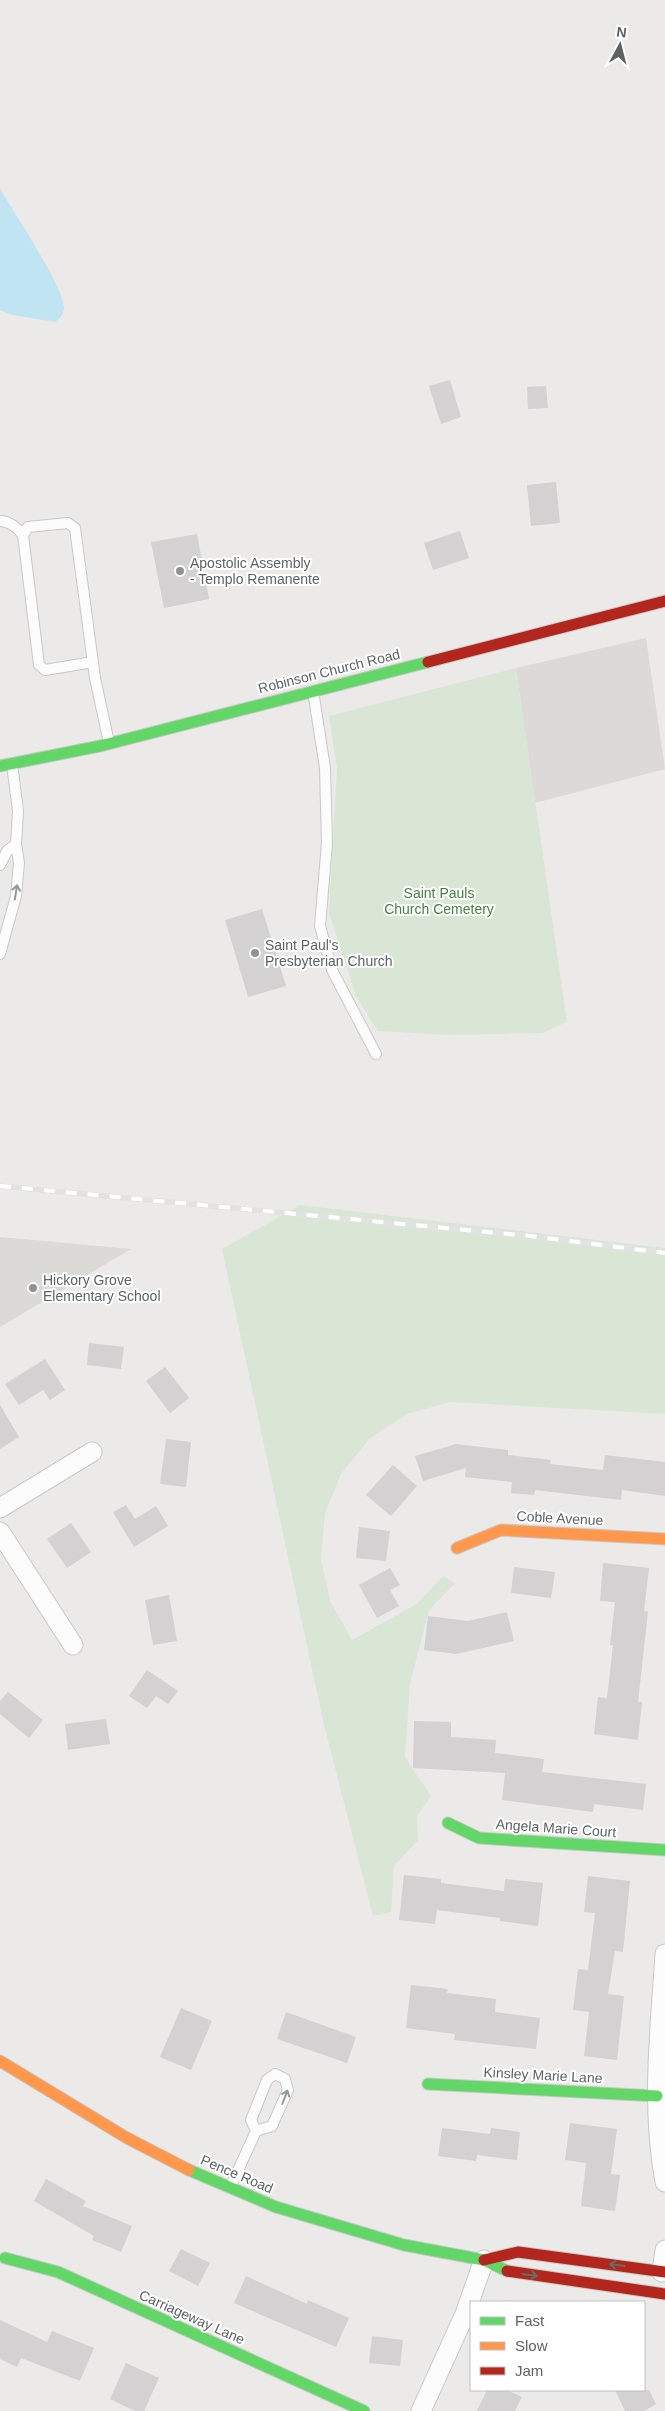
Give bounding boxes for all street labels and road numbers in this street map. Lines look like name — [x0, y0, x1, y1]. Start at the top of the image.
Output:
street label: Robinson Church Road — [256, 646, 402, 696]
street label: Coble Avenue — [516, 1508, 604, 1528]
street label: Angela Marie Court — [495, 1816, 617, 1840]
street label: Kinsley Marie Lane — [483, 2064, 603, 2086]
street label: Pence Road — [198, 2152, 276, 2196]
street label: Carriageway Lane — [137, 2287, 247, 2348]

